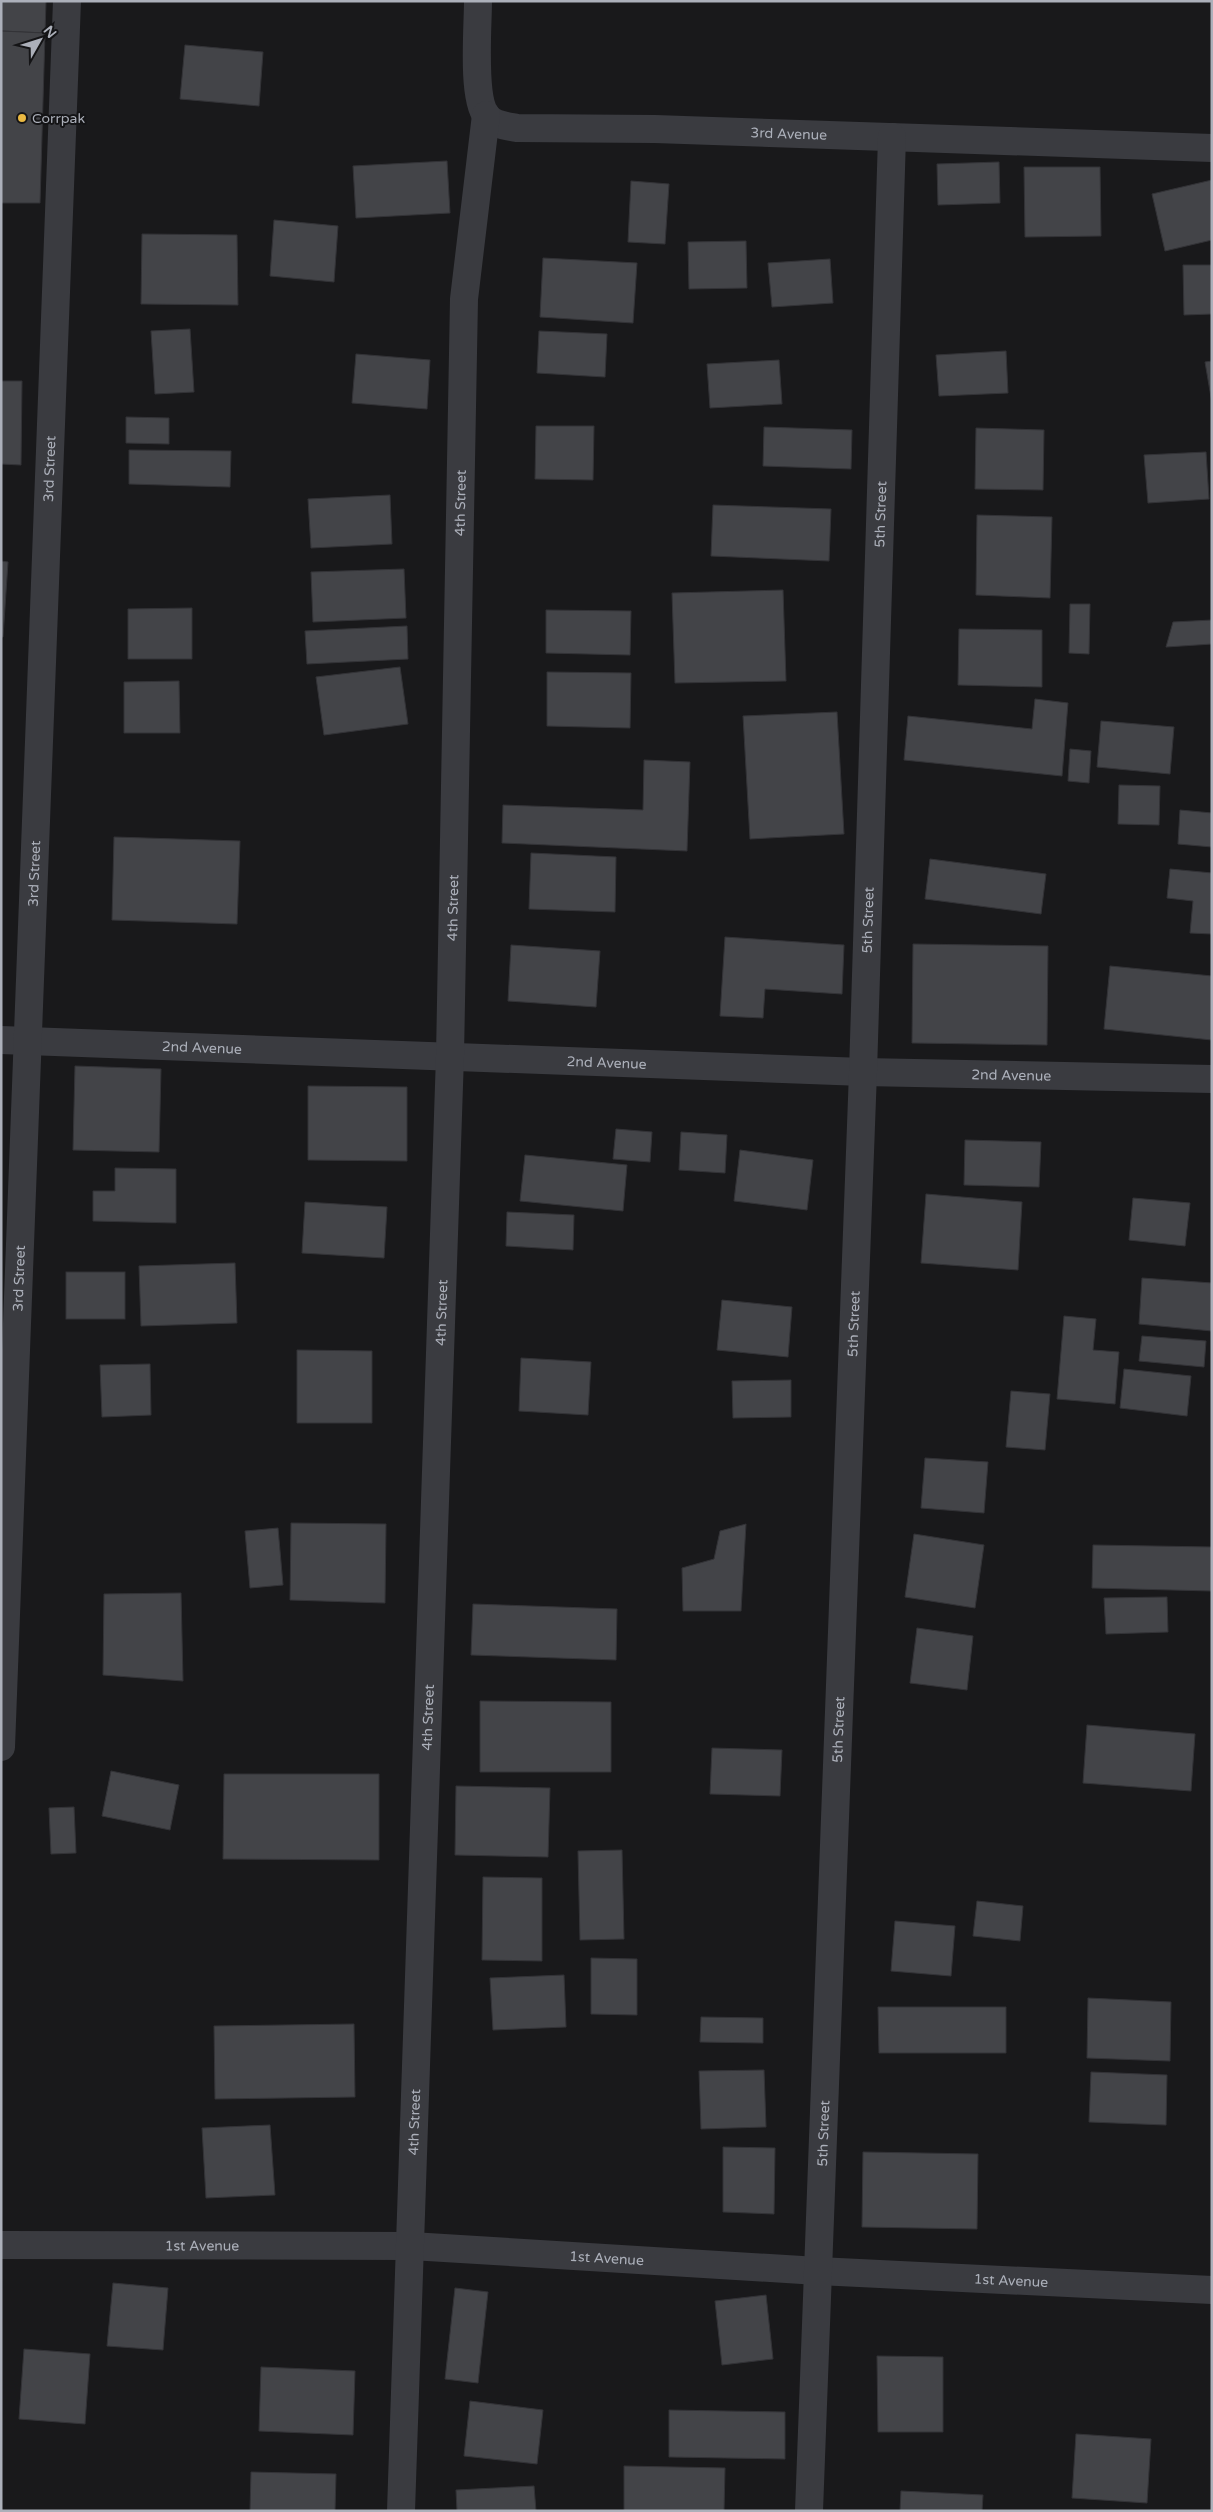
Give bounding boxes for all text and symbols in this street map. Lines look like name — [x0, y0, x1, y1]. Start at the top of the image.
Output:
north arrow — [15, 15, 65, 65]
text: N — [40, 22, 60, 42]
place label: Corrpak — [32, 110, 85, 127]
marker: Corrpak — [16, 112, 28, 124]
street label: 3rd Avenue — [750, 124, 827, 143]
street label: 3rd Street — [40, 435, 59, 502]
street label: 4th Street — [451, 469, 469, 536]
street label: 5th Street — [871, 480, 890, 548]
street label: 3rd Street — [24, 839, 44, 907]
street label: 4th Street — [444, 874, 462, 941]
street label: 5th Street — [858, 886, 877, 954]
street label: 2nd Avenue — [162, 1037, 242, 1057]
street label: 2nd Avenue — [566, 1053, 647, 1072]
street label: 2nd Avenue — [971, 1066, 1052, 1084]
street label: 3rd Street — [9, 1244, 28, 1312]
street label: 4th Street — [432, 1279, 451, 1346]
street label: 5th Street — [844, 1290, 863, 1357]
street label: 4th Street — [418, 1683, 437, 1751]
street label: 5th Street — [829, 1695, 848, 1763]
street label: 4th Street — [404, 2088, 424, 2156]
street label: 5th Street — [813, 2099, 833, 2167]
street label: 1st Avenue — [165, 2237, 239, 2254]
street label: 1st Avenue — [569, 2247, 644, 2269]
street label: 1st Avenue — [973, 2270, 1049, 2291]

